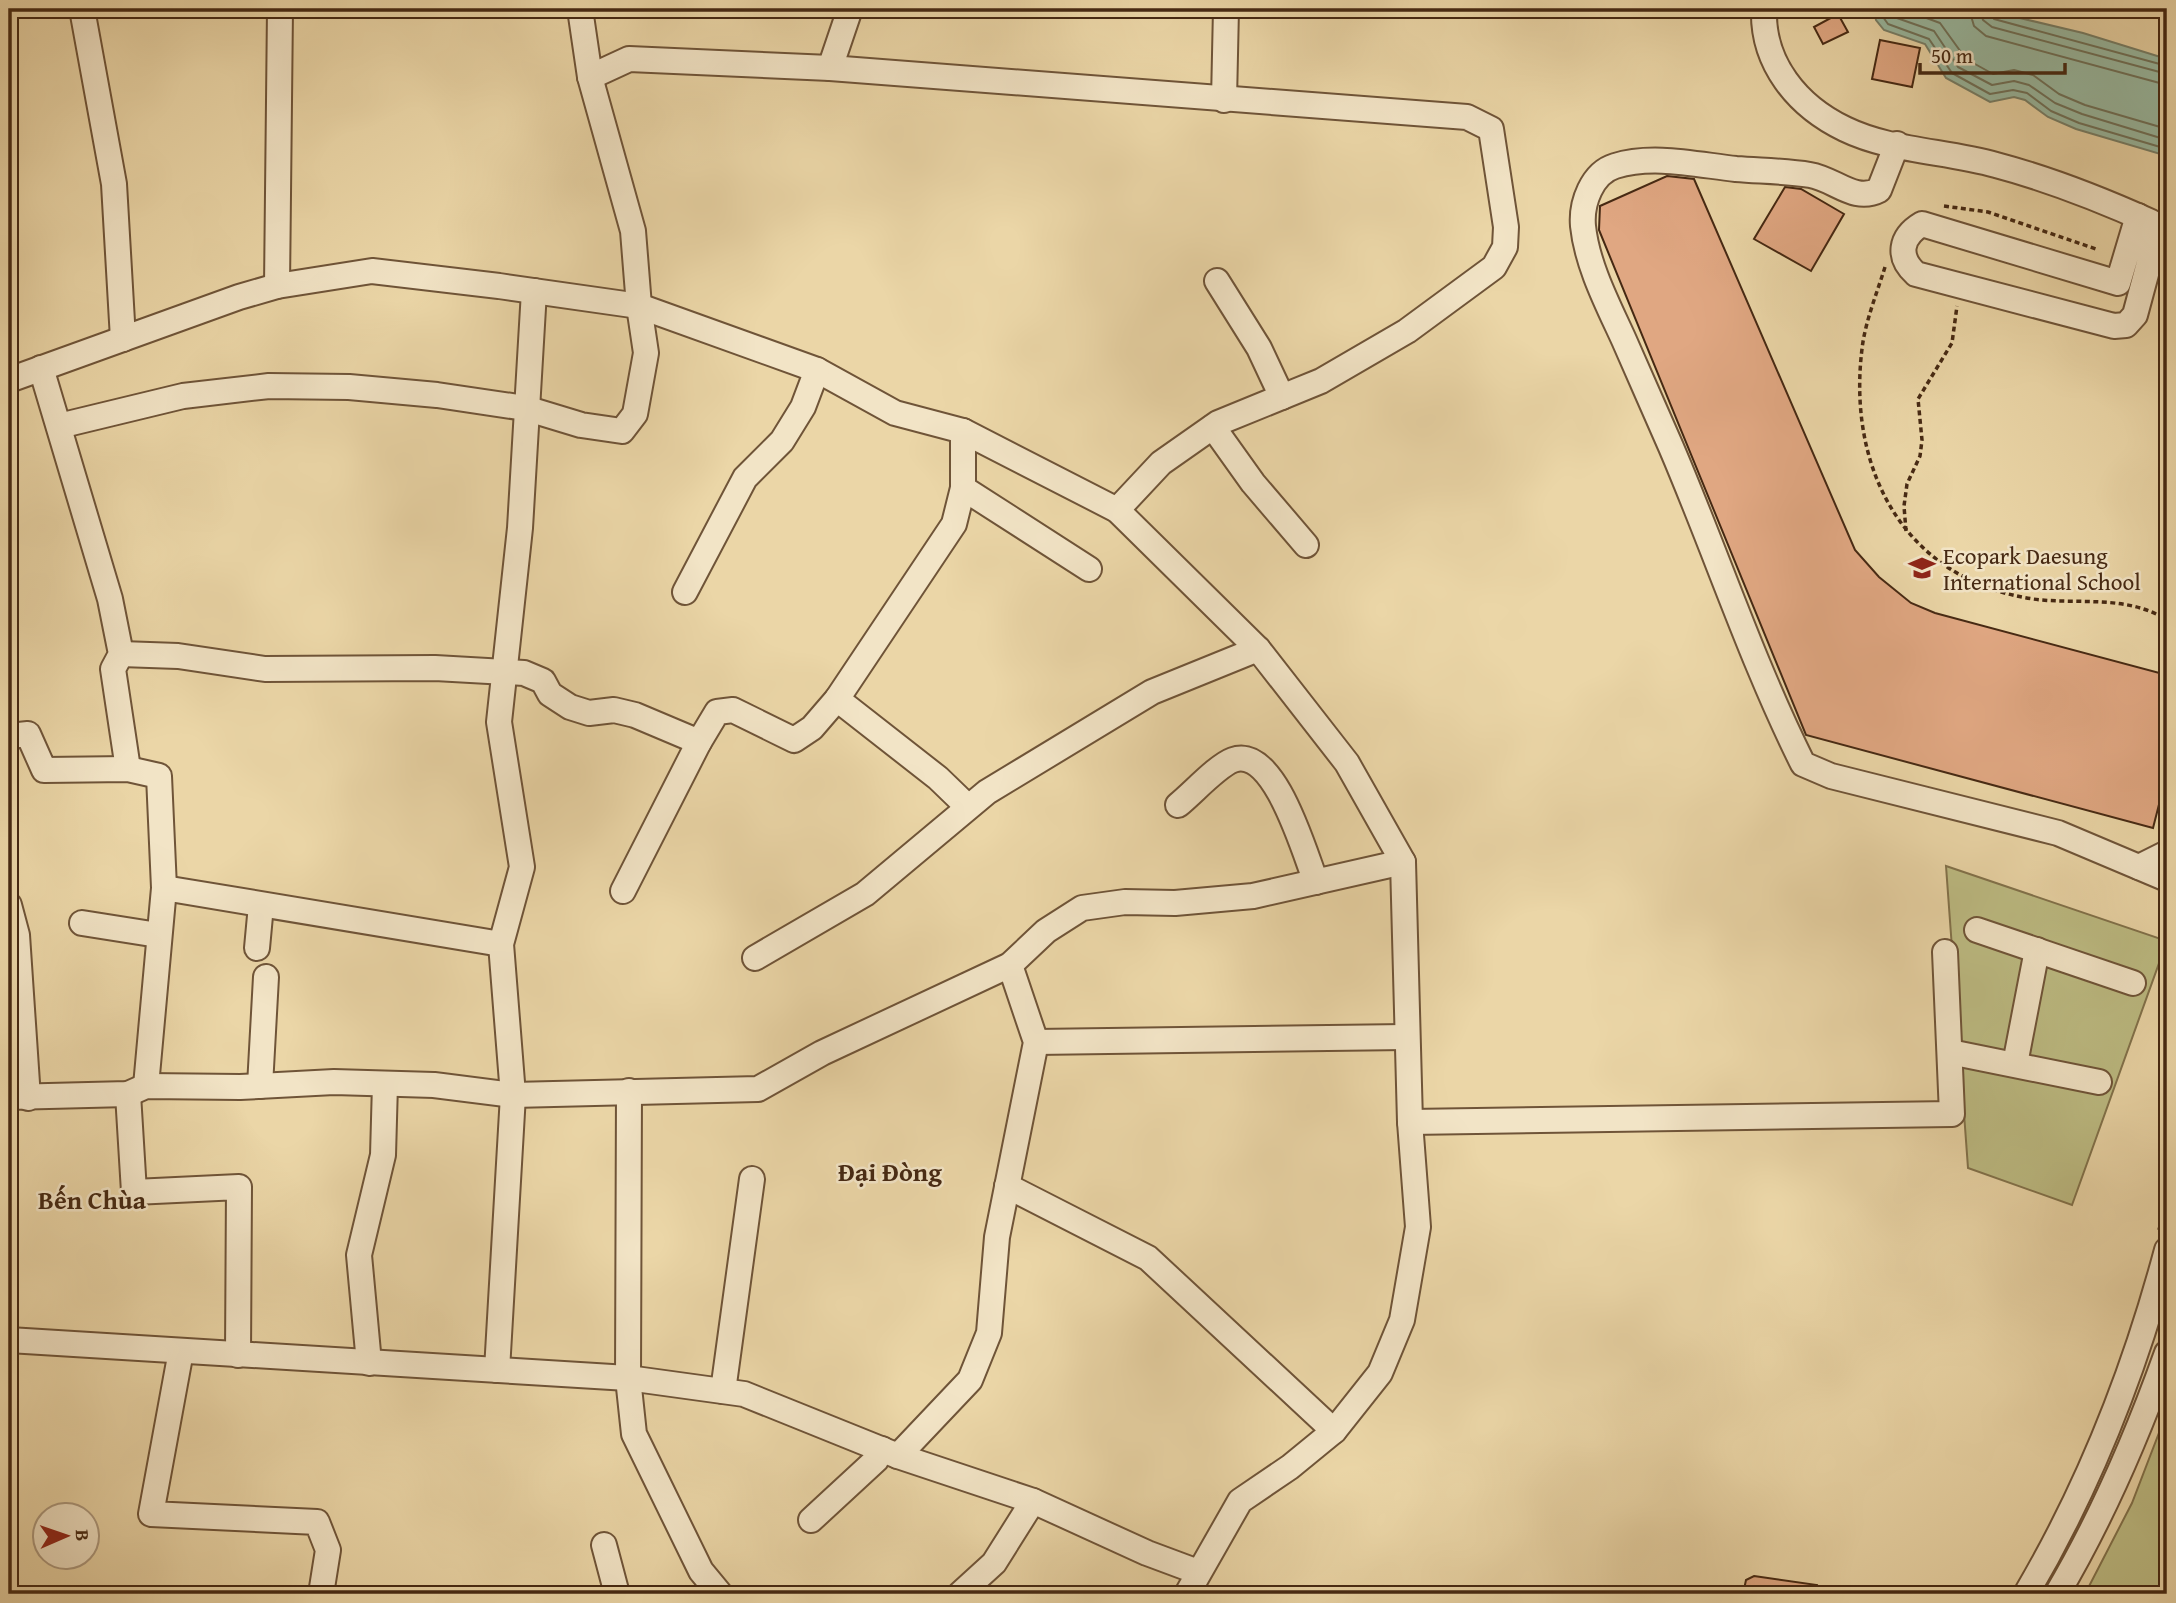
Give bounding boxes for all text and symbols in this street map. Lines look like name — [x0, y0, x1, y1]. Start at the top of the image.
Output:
scale bar — [1920, 32, 2066, 76]
text: 50 m — [1931, 40, 1973, 71]
place label: Ecopark Daesung International School — [1943, 539, 2141, 598]
school or university icon: Ecopark Daesung International School — [1907, 553, 1937, 583]
district label: Đại Đòng — [838, 1152, 942, 1191]
district label: Bến Chùa — [38, 1180, 147, 1219]
north arrow — [32, 1502, 102, 1572]
text: B — [69, 1529, 97, 1542]

